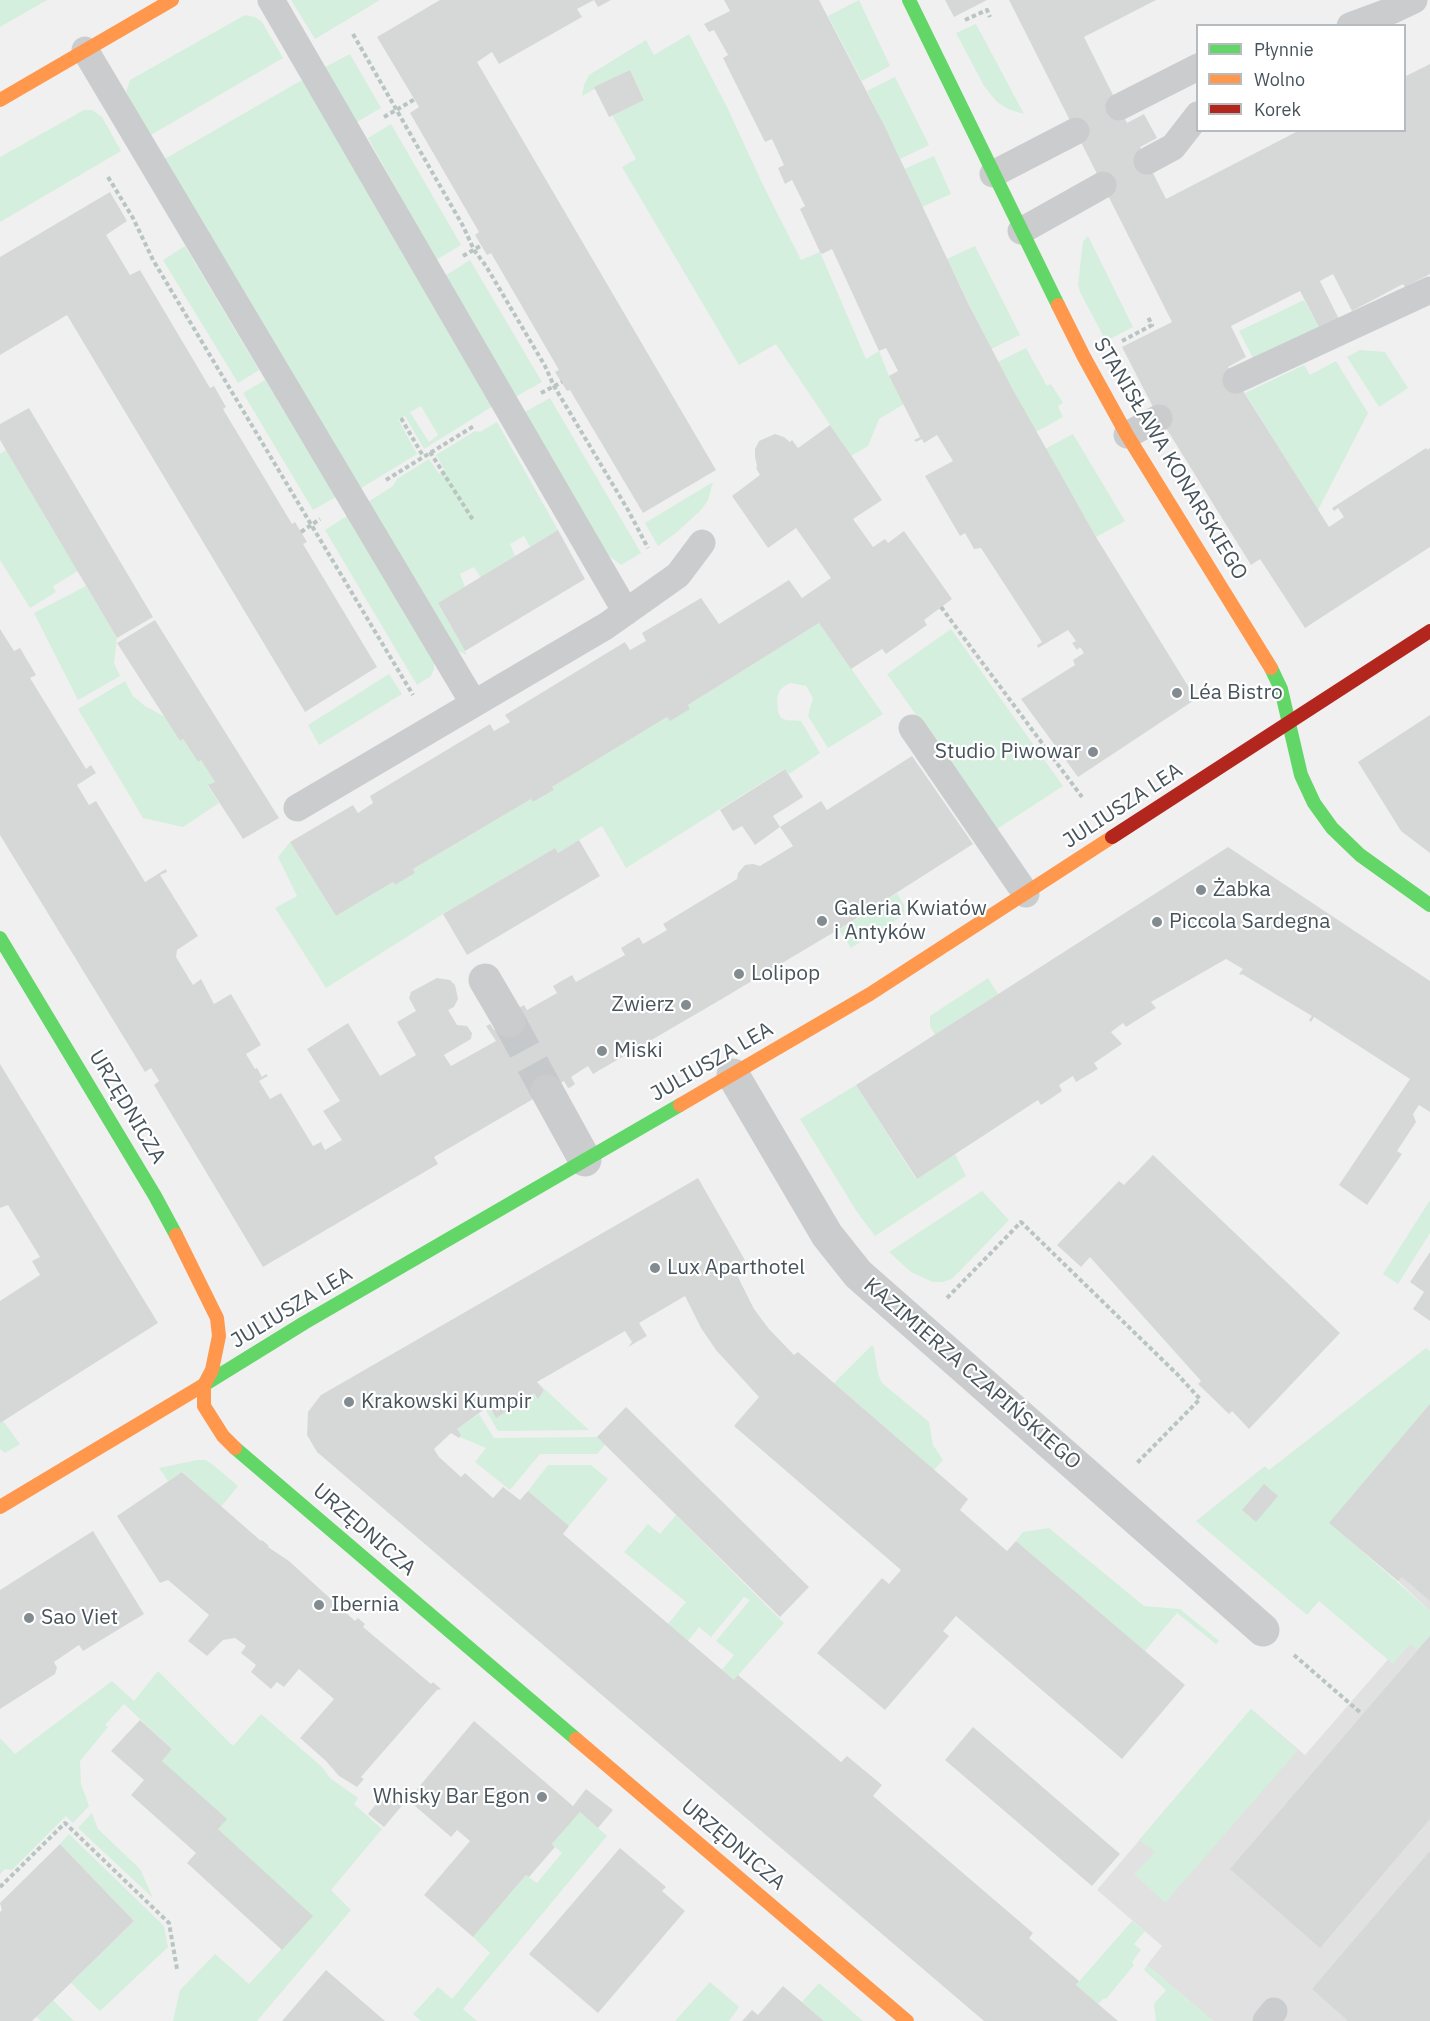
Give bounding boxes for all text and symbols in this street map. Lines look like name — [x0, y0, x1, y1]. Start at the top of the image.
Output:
legend — [1196, 24, 1406, 132]
text: Płynnie — [1254, 38, 1314, 61]
text: Wolno — [1254, 68, 1305, 91]
text: Korek — [1254, 98, 1301, 121]
street label: STANISŁAWA KONARSKIEGO — [1088, 333, 1252, 585]
place label: Léa Bistro — [1189, 680, 1283, 706]
marker: Léa Bistro — [1170, 686, 1184, 700]
place label: Studio Piwowar — [935, 739, 1081, 765]
marker: Studio Piwowar — [1086, 745, 1100, 759]
street label: JULIUSZA LEA — [1059, 758, 1187, 854]
place label: Żabka — [1213, 877, 1271, 903]
marker: Żabka — [1194, 883, 1208, 897]
place label: Galeria Kwiatów i Antyków — [834, 896, 987, 946]
place label: Piccola Sardegna — [1169, 909, 1330, 935]
marker: Galeria Kwiatów i Antyków — [815, 914, 829, 928]
marker: Piccola Sardegna — [1150, 915, 1164, 929]
place label: Lolipop — [751, 961, 820, 987]
marker: Lolipop — [732, 967, 746, 981]
place label: Zwierz — [611, 992, 674, 1018]
marker: Zwierz — [679, 998, 693, 1012]
street label: JULIUSZA LEA — [646, 1017, 778, 1107]
place label: Miski — [614, 1038, 663, 1064]
marker: Miski — [595, 1044, 609, 1058]
street label: URZĘDNICZA — [83, 1046, 171, 1168]
place label: Lux Aparthotel — [667, 1255, 805, 1281]
marker: Lux Aparthotel — [648, 1261, 662, 1275]
street label: JULIUSZA LEA — [227, 1262, 357, 1354]
street label: KAZIMIERZA CZAPIŃSKIEGO — [858, 1273, 1086, 1475]
place label: Krakowski Kumpir — [361, 1389, 531, 1415]
marker: Krakowski Kumpir — [342, 1395, 356, 1409]
street label: URZĘDNICZA — [307, 1478, 421, 1582]
place label: Ibernia — [331, 1592, 399, 1618]
marker: Ibernia — [312, 1598, 326, 1612]
place label: Sao Viet — [41, 1605, 118, 1631]
marker: Sao Viet — [22, 1611, 36, 1625]
place label: Whisky Bar Egon — [373, 1784, 530, 1810]
marker: Whisky Bar Egon — [535, 1790, 549, 1804]
street label: URZĘDNICZA — [676, 1794, 790, 1896]

